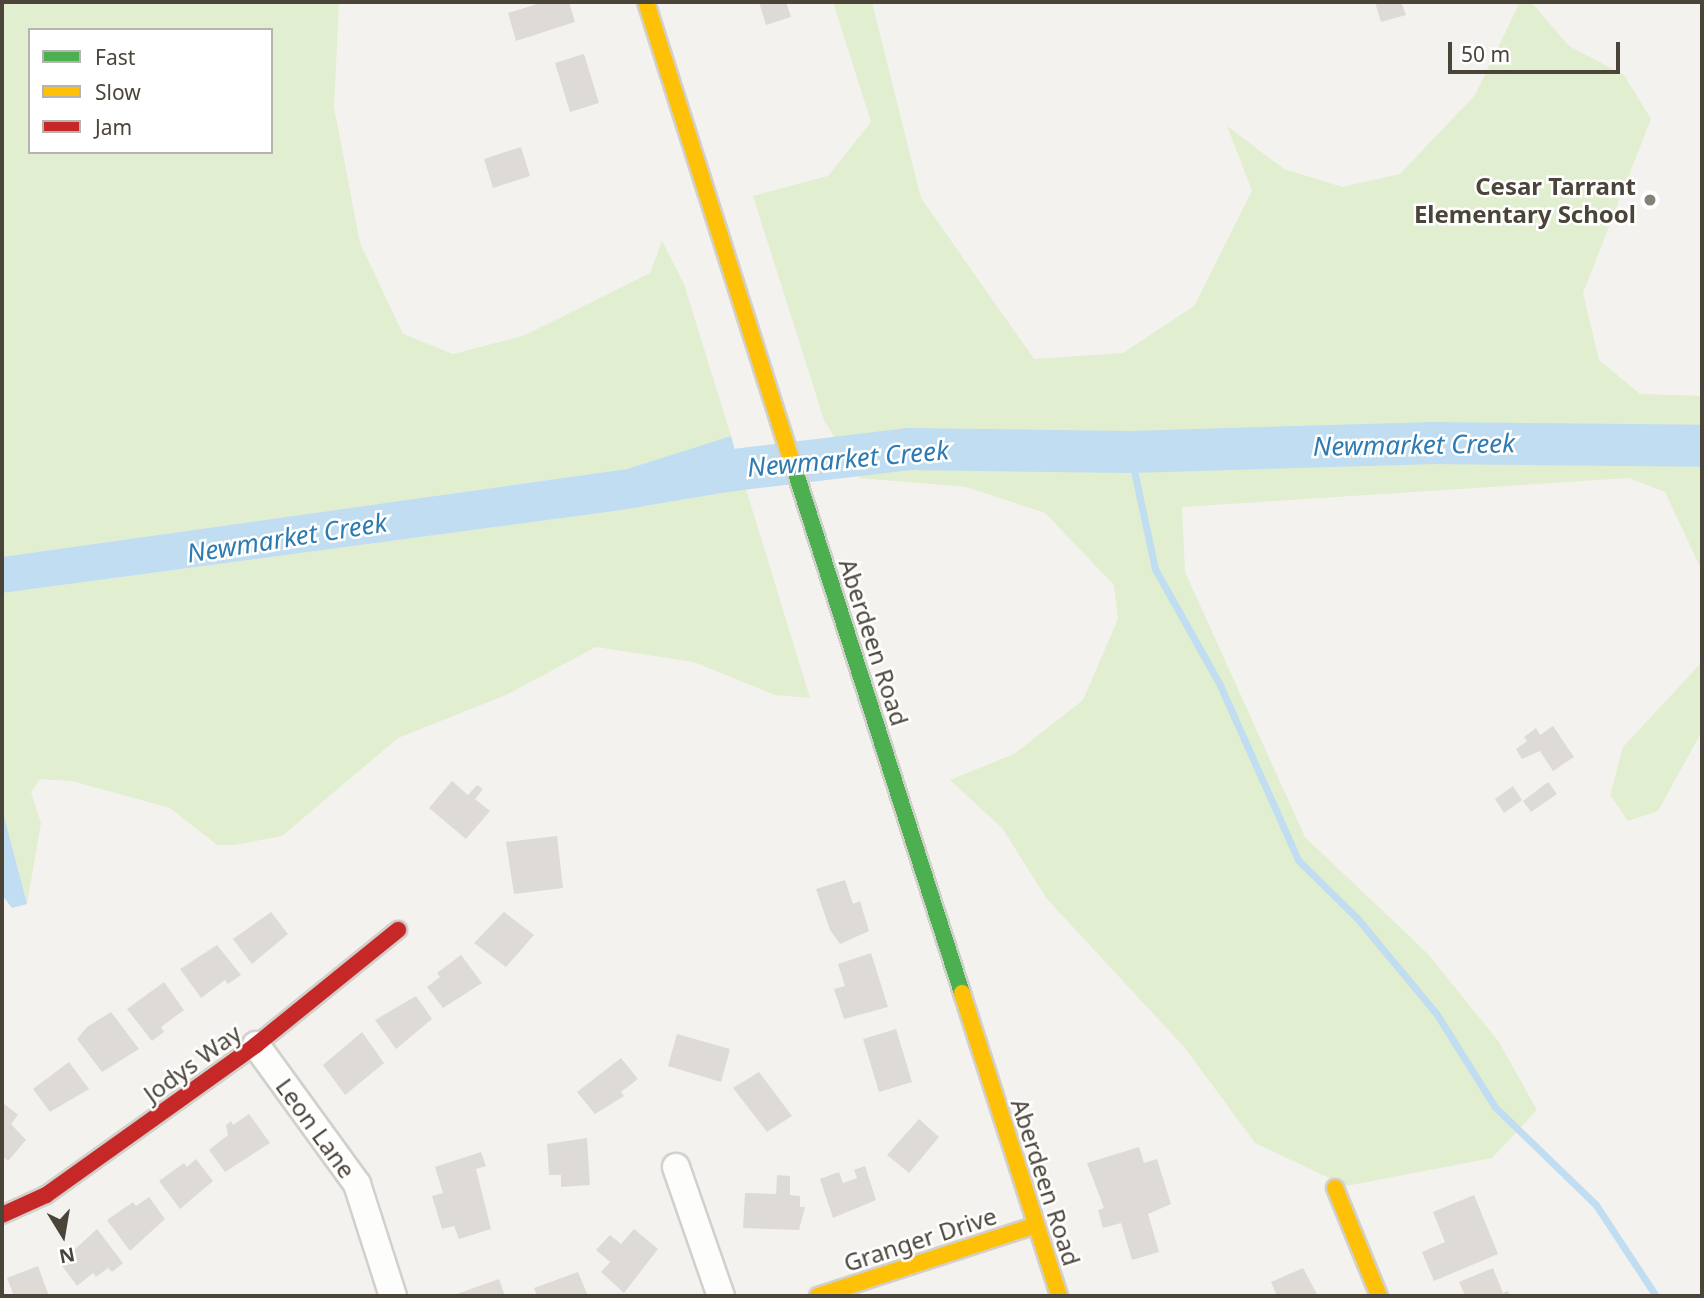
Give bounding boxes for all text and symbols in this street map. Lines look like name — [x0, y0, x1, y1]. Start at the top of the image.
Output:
legend — [28, 28, 273, 154]
scale bar — [1452, 28, 1624, 72]
text: 50 m — [1461, 40, 1510, 68]
text: Fast — [95, 43, 135, 71]
text: Slow — [95, 78, 141, 106]
text: Jam — [95, 113, 132, 141]
place label: Cesar Tarrant Elementary School — [1414, 172, 1636, 228]
marker: Cesar Tarrant Elementary School — [1642, 192, 1658, 208]
water label: Newmarket Creek — [1313, 428, 1515, 462]
water label: Newmarket Creek — [746, 435, 950, 483]
water label: Newmarket Creek — [185, 507, 389, 569]
street label: Aberdeen Road — [833, 555, 915, 729]
street label: Jodys Way — [138, 1018, 246, 1108]
street label: Leon Lane — [270, 1073, 362, 1183]
street label: Aberdeen Road — [1005, 1095, 1087, 1269]
north arrow — [28, 1200, 98, 1270]
street label: Granger Drive — [840, 1201, 1000, 1277]
text: N — [57, 1241, 77, 1270]

